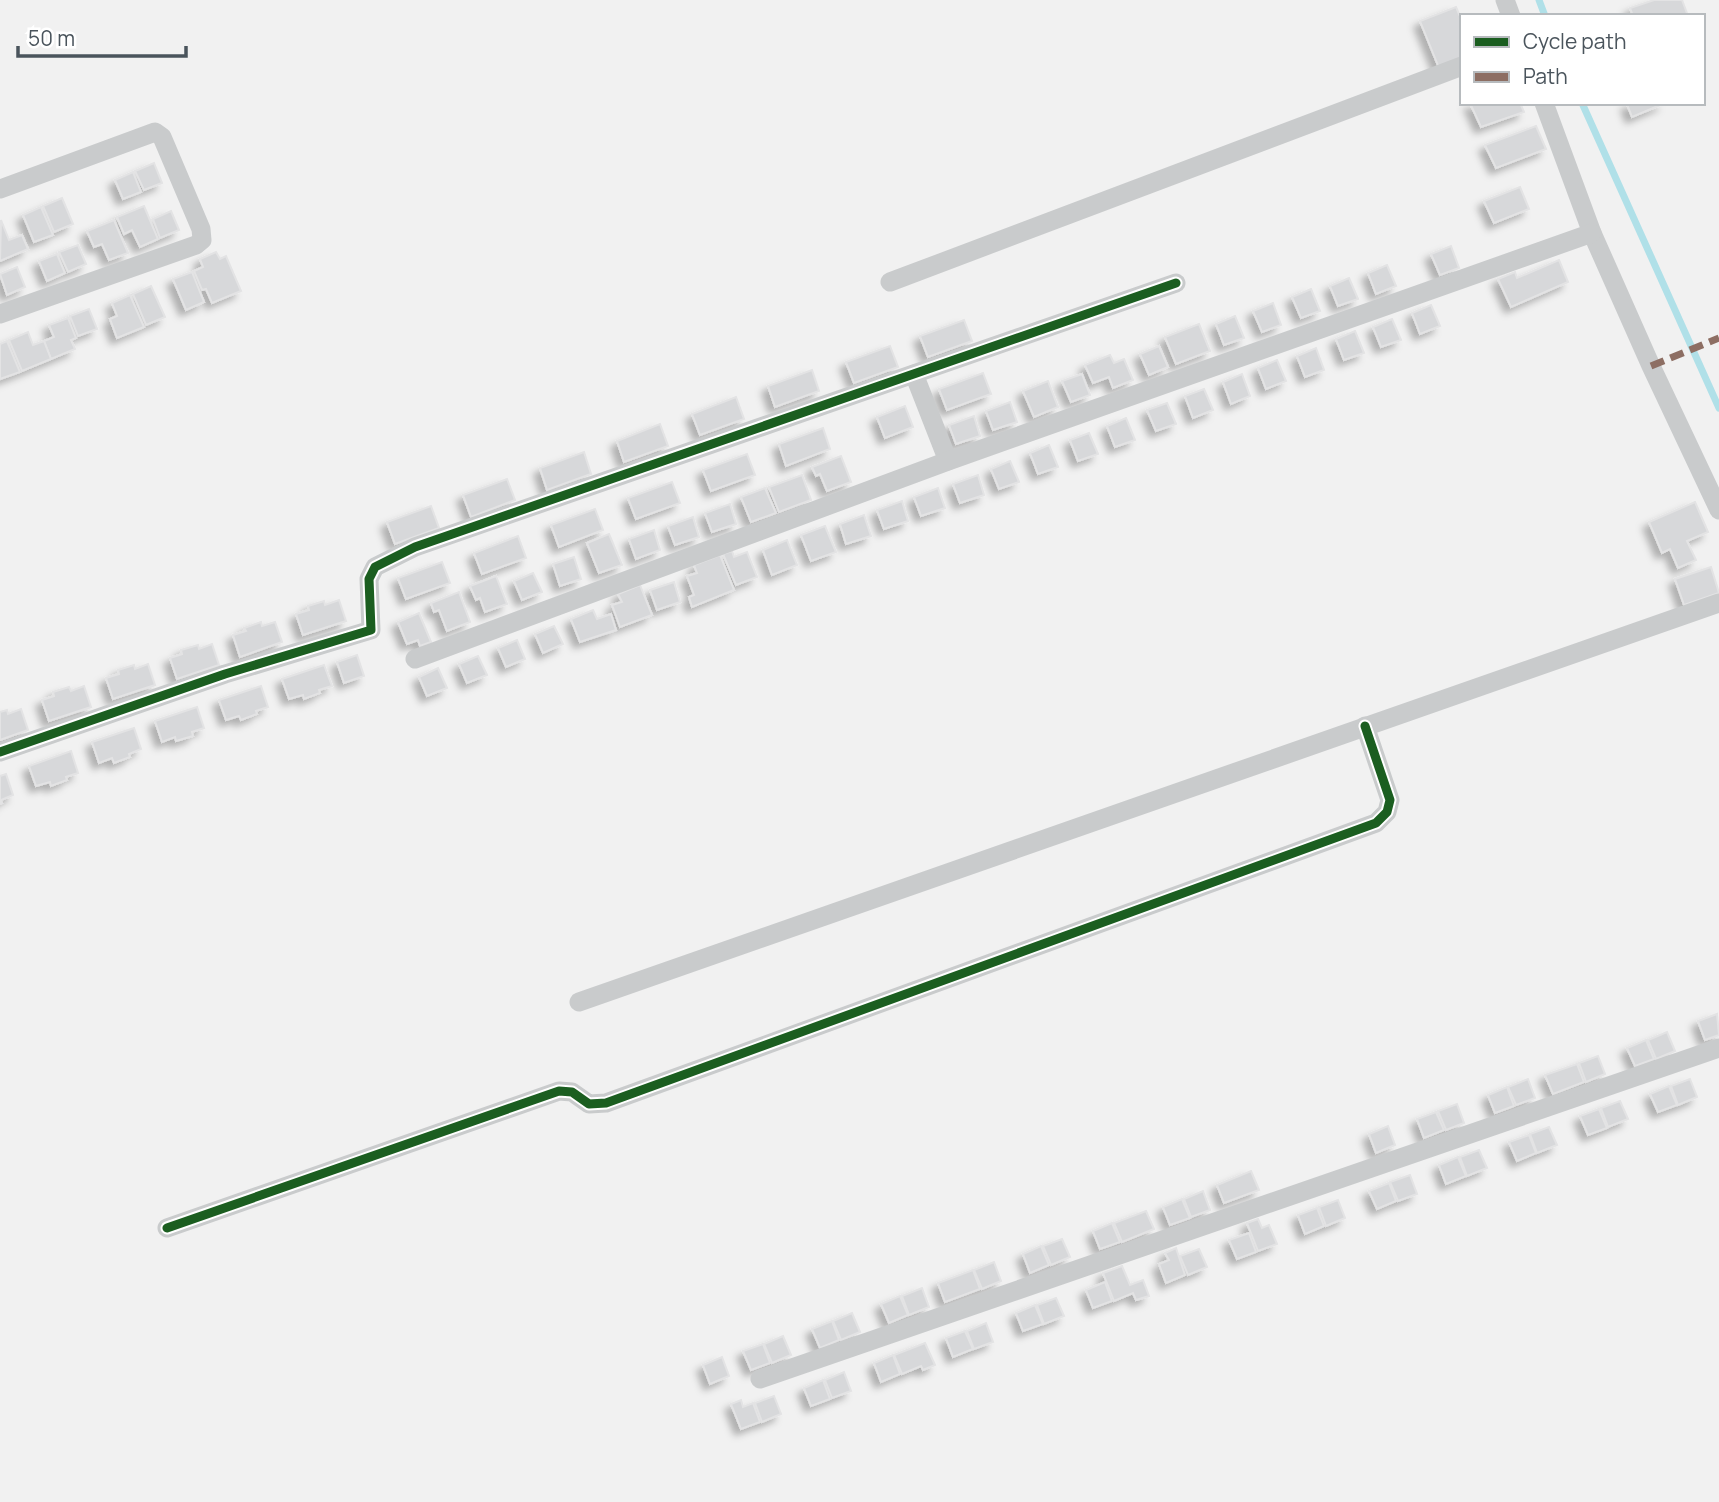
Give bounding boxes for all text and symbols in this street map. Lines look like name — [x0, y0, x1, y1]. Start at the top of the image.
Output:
scale bar — [18, 14, 186, 58]
legend — [1460, 14, 1705, 105]
text: 50 m — [28, 24, 75, 52]
text: Cycle path — [1523, 27, 1626, 55]
text: Path — [1523, 62, 1568, 90]

